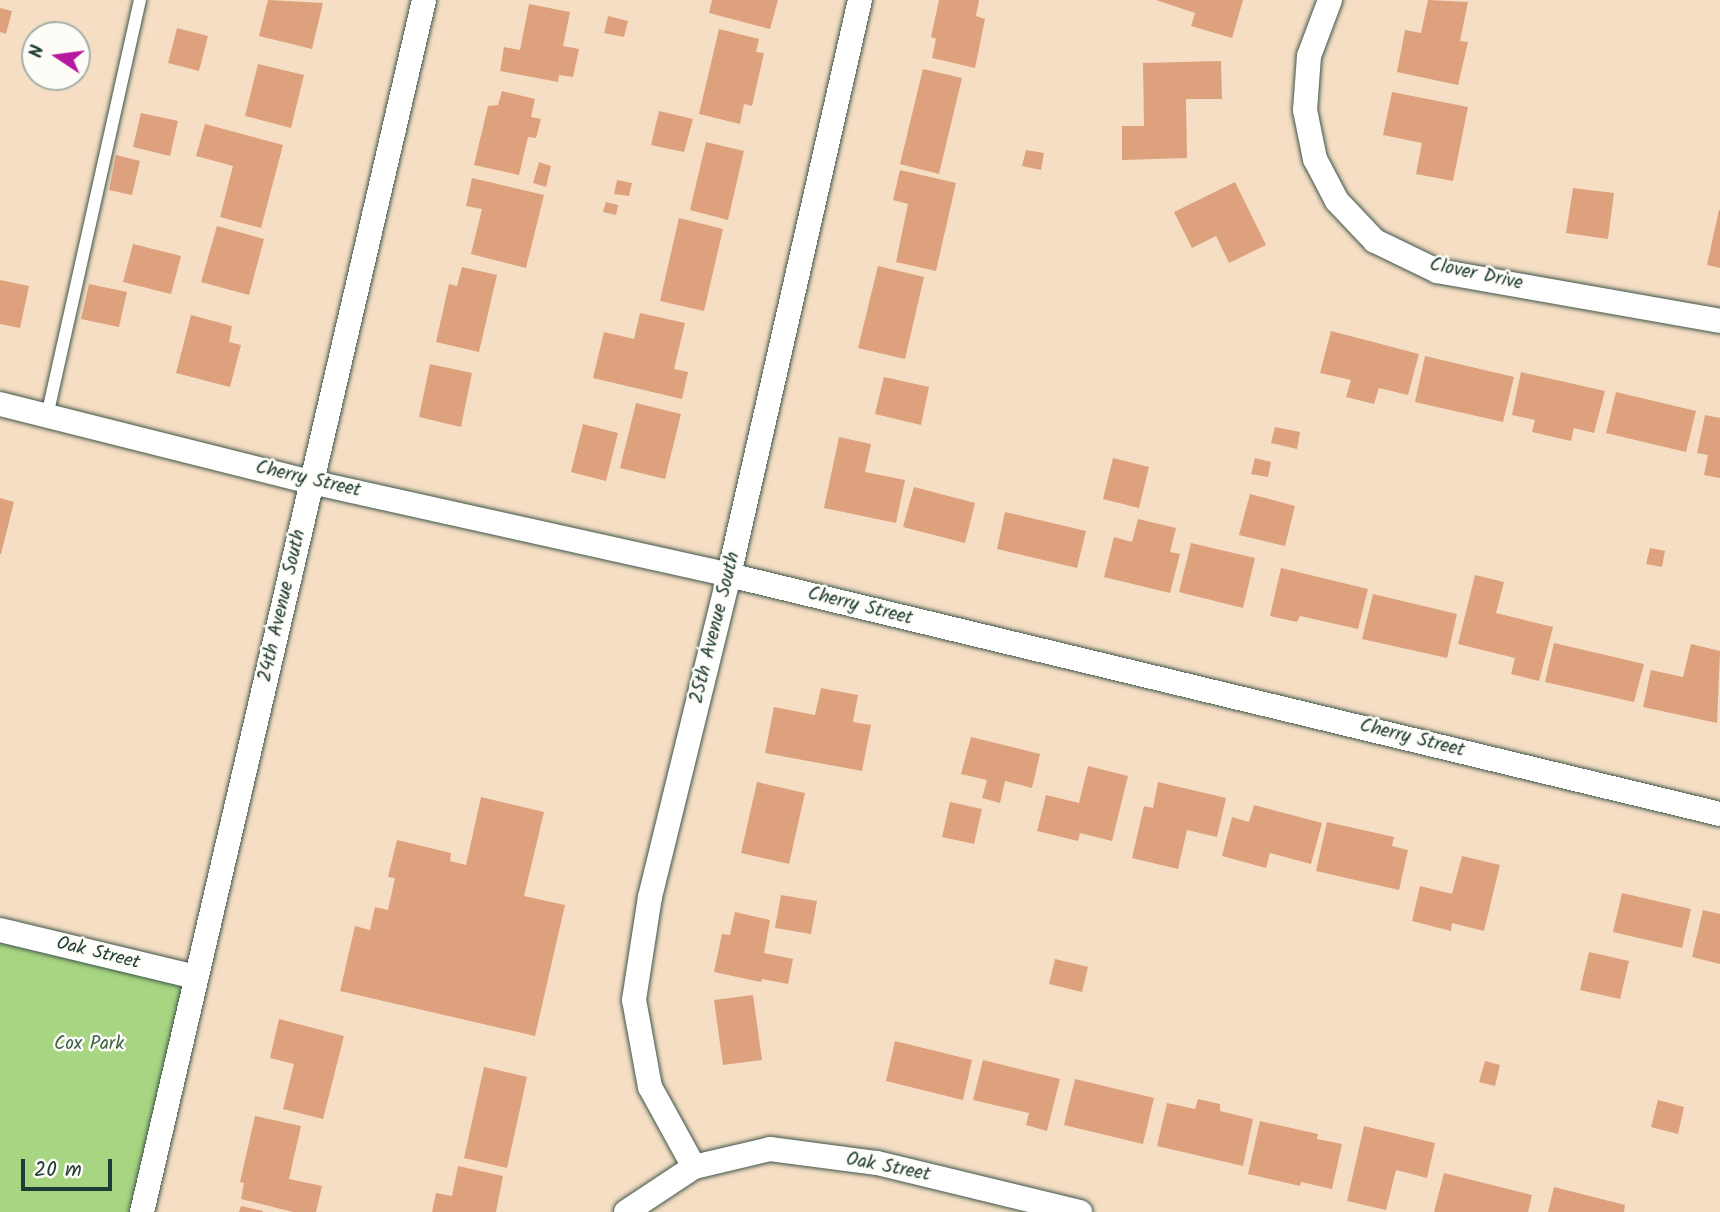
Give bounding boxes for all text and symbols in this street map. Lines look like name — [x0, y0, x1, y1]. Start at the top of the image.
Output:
north arrow — [21, 21, 91, 91]
text: N — [22, 43, 53, 61]
street label: Clover Drive — [1427, 254, 1525, 296]
street label: Cherry Street — [253, 457, 363, 503]
street label: 24th Avenue South — [254, 528, 312, 684]
street label: 25th Avenue South — [686, 550, 746, 706]
street label: Cherry Street — [805, 583, 915, 631]
street label: Cherry Street — [1357, 715, 1467, 763]
street label: Oak Street — [54, 933, 142, 975]
park label: Cox Park — [54, 1034, 124, 1056]
scale bar — [24, 1146, 116, 1190]
street label: Oak Street — [844, 1149, 932, 1187]
text: 20 m — [34, 1154, 82, 1187]

